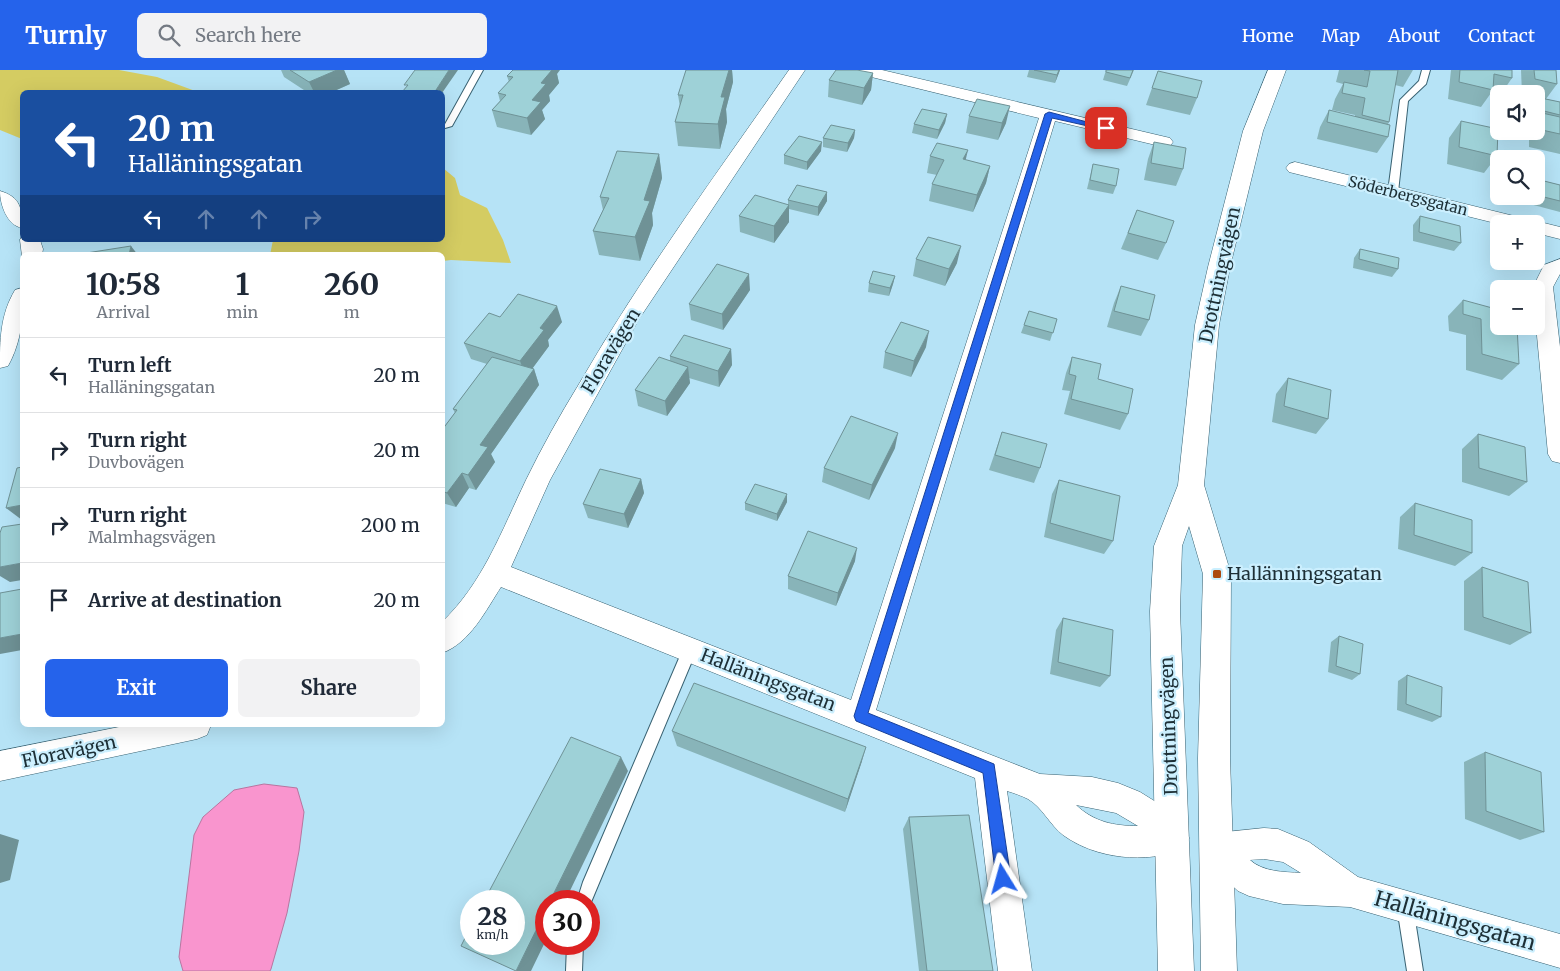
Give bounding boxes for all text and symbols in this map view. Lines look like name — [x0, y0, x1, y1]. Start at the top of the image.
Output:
search box — [137, 13, 487, 58]
text: Turnly — [25, 20, 107, 51]
icon: search — [155, 21, 183, 49]
text: Search here — [195, 23, 301, 47]
text: Home — [1242, 24, 1294, 47]
text: Map — [1322, 24, 1360, 47]
text: About — [1388, 24, 1440, 47]
text: Contact — [1468, 24, 1535, 47]
map controls — [1490, 85, 1545, 335]
button: sound — [1490, 85, 1545, 140]
text: 20 m — [128, 107, 215, 151]
pin — [1085, 107, 1127, 149]
icon: left — [45, 110, 110, 175]
icon: arrive — [1092, 114, 1120, 142]
text: Halläningsgatan — [128, 150, 303, 178]
button: search — [1490, 150, 1545, 205]
street label: Söderbergsgatan — [1346, 171, 1470, 220]
icon: left — [139, 205, 167, 233]
icon: ahead — [192, 205, 220, 233]
icon: ahead — [245, 205, 273, 233]
icon: right — [298, 205, 326, 233]
street label: Drottningvägen — [1194, 205, 1245, 345]
button: + — [1490, 215, 1545, 270]
text: 10:58 — [86, 265, 161, 303]
text: 1 — [235, 265, 249, 303]
text: 260 — [324, 265, 379, 303]
button: − — [1490, 280, 1545, 335]
text: Arrival — [97, 302, 150, 322]
text: min — [227, 302, 258, 322]
text: m — [344, 302, 360, 322]
street label: Floravägen — [576, 304, 645, 398]
text: Turn left — [88, 353, 172, 377]
icon: left — [45, 361, 73, 389]
text: 20 m — [373, 363, 420, 387]
text: Halläningsgatan — [88, 377, 215, 397]
text: Turn right — [88, 428, 187, 452]
icon: right — [45, 436, 73, 464]
text: 20 m — [373, 438, 420, 462]
text: Duvbovägen — [88, 452, 184, 472]
text: Turn right — [88, 503, 187, 527]
icon: right — [45, 511, 73, 539]
text: 200 m — [361, 513, 420, 537]
text: Malmhagsvägen — [88, 527, 216, 547]
place label: Hallänningsgatan — [1227, 562, 1382, 585]
marker: Hallänningsgatan — [1211, 568, 1223, 580]
icon: arrive — [45, 586, 73, 614]
text: Arrive at destination — [88, 588, 282, 612]
text: 20 m — [373, 588, 420, 612]
street label: Halläningsgatan — [697, 643, 839, 716]
street label: Drottningvägen — [1155, 656, 1182, 796]
button: Exit — [45, 659, 228, 717]
button: Share — [238, 659, 420, 717]
street label: Floravägen — [20, 730, 118, 773]
position arrow — [976, 852, 1028, 904]
street label: Halläningsgatan — [1371, 885, 1539, 956]
speed limit sign: 30 — [535, 890, 600, 955]
text: 28 — [477, 900, 508, 932]
text: km/h — [477, 927, 508, 942]

